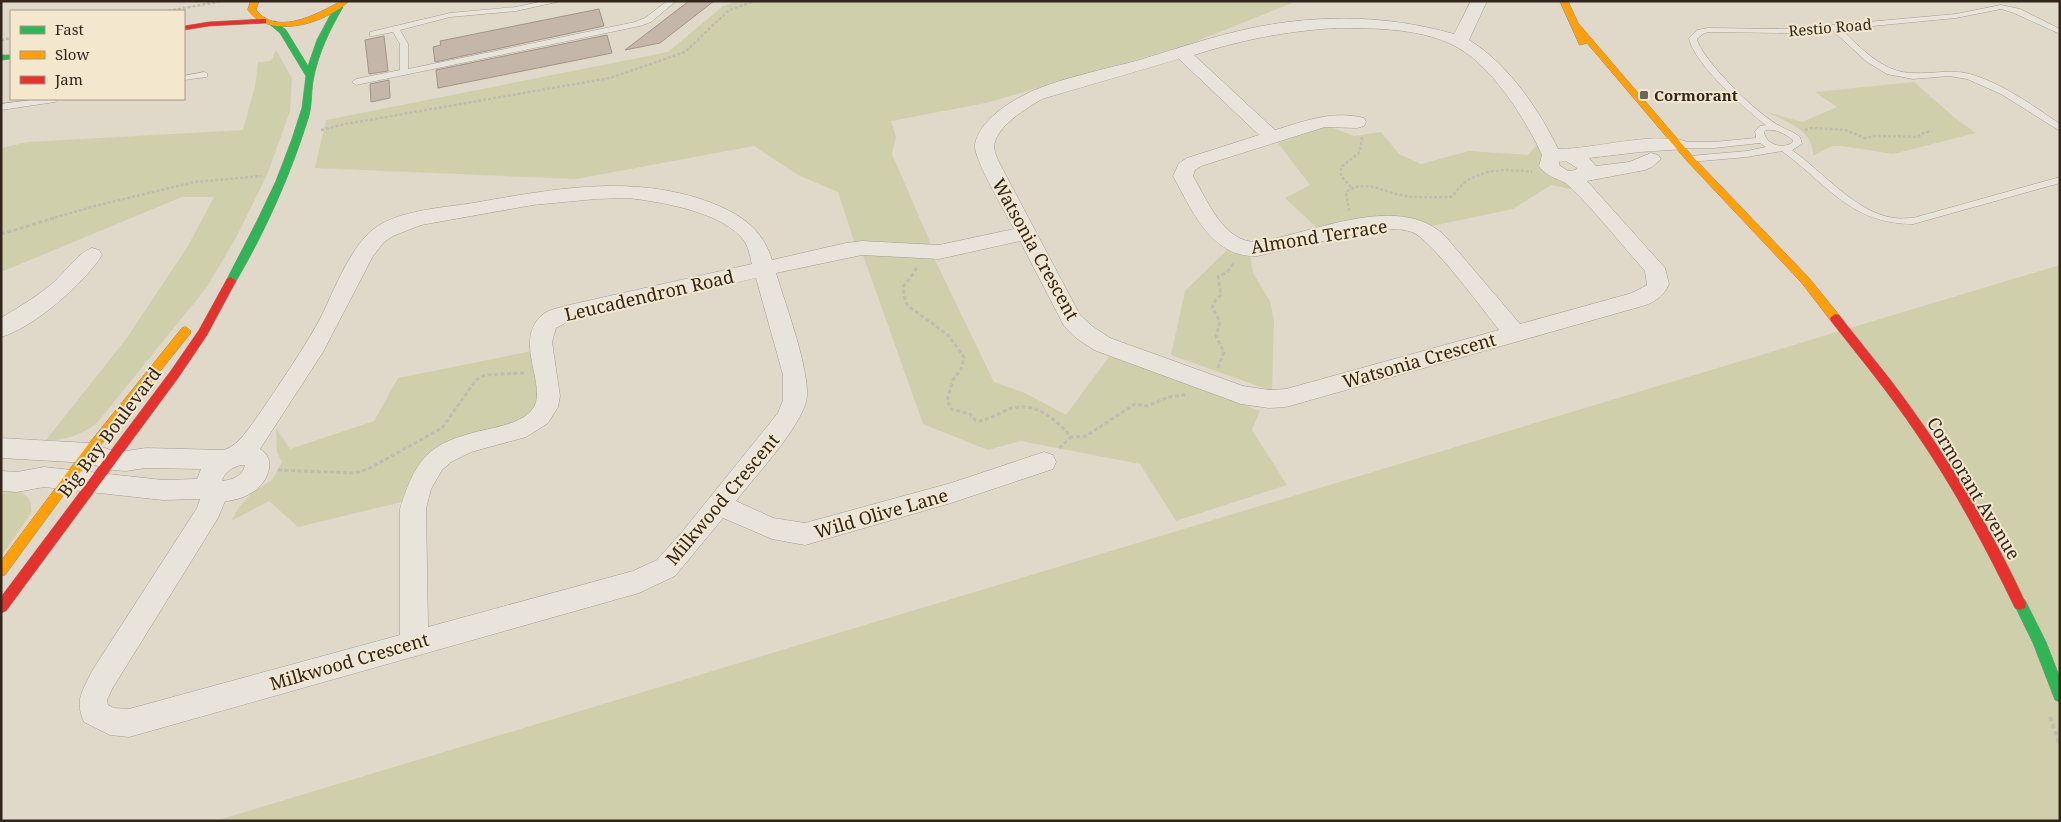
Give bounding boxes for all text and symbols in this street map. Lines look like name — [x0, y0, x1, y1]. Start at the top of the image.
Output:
legend — [10, 10, 185, 100]
street label: Restio Road — [1788, 13, 1872, 41]
text: Fast — [55, 19, 84, 39]
text: Slow — [55, 44, 89, 64]
text: Jam — [54, 69, 83, 89]
place label: Cormorant — [1654, 85, 1738, 105]
marker: Cormorant — [1638, 89, 1650, 101]
street label: Watsonia Crescent — [987, 174, 1085, 324]
street label: Almond Terrace — [1249, 213, 1389, 259]
street label: Leucadendron Road — [562, 264, 736, 326]
street label: Watsonia Crescent — [1340, 327, 1498, 393]
street label: Big Bay Boulevard — [52, 362, 166, 502]
street label: Cormorant Avenue — [1922, 412, 2026, 564]
street label: Milkwood Crescent — [660, 428, 784, 570]
street label: Wild Olive Lane — [811, 482, 951, 544]
street label: Milkwood Crescent — [267, 627, 431, 695]

